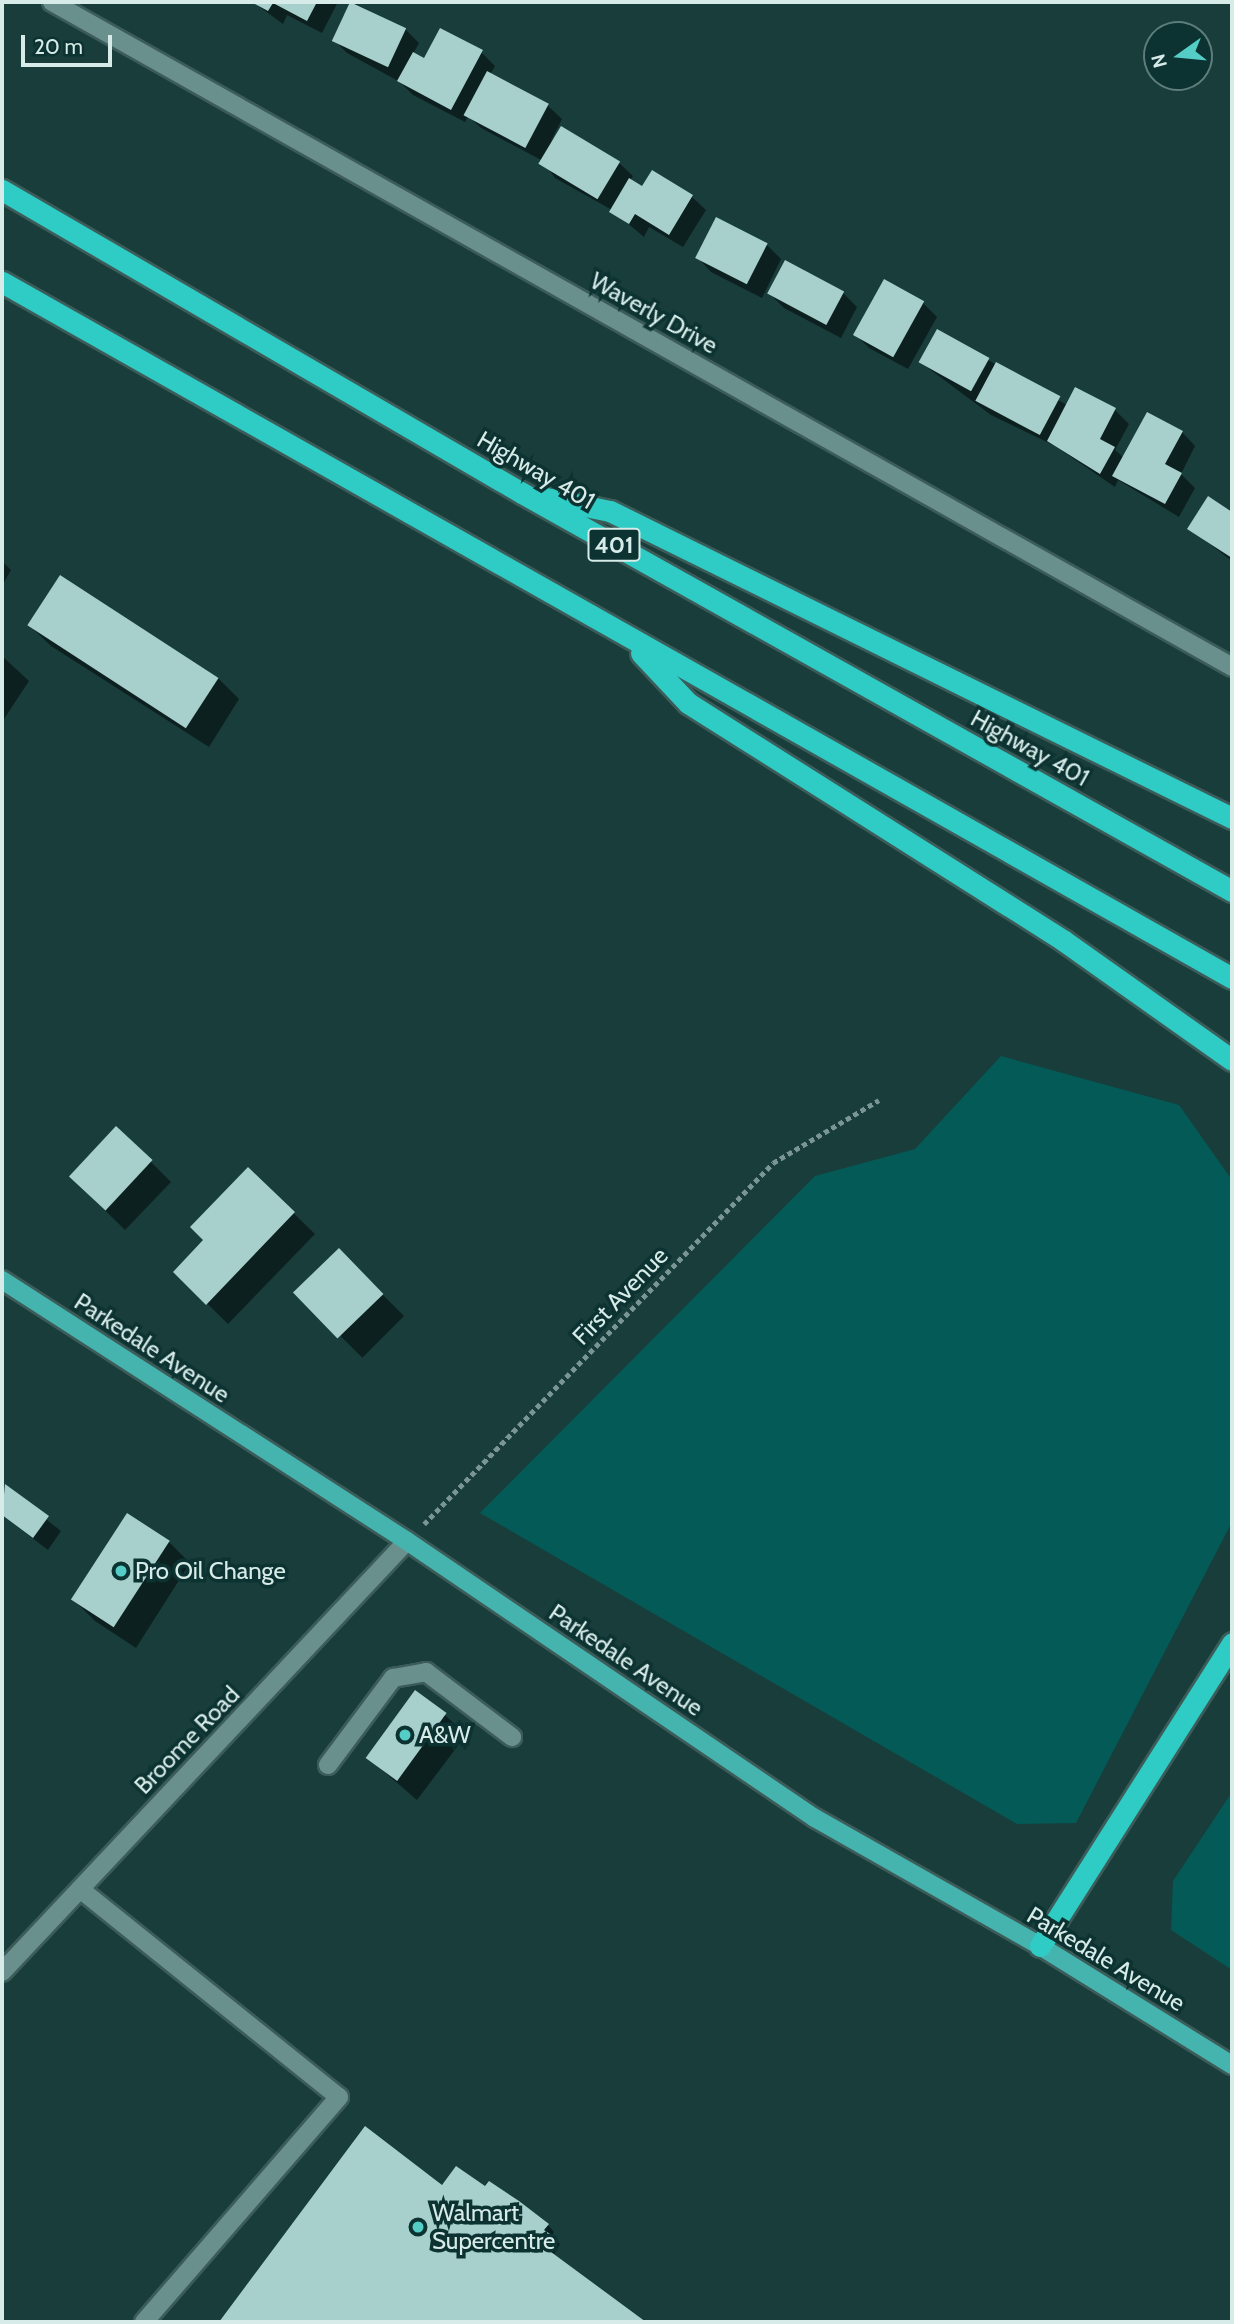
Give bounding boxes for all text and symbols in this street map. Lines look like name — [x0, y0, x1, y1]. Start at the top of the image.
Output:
scale bar — [24, 21, 116, 65]
north arrow — [1143, 21, 1213, 91]
text: 20 m — [34, 34, 83, 59]
text: N — [1146, 52, 1172, 71]
street label: Waverly Drive — [585, 266, 723, 360]
street label: Highway 401 — [472, 425, 600, 515]
road number: 401 — [586, 526, 642, 565]
street label: Highway 401 — [966, 704, 1094, 792]
street label: First Avenue — [566, 1241, 674, 1351]
street label: Parkedale Avenue — [69, 1287, 235, 1409]
place label: Pro Oil Change — [135, 1557, 286, 1585]
marker: Pro Oil Change — [113, 1563, 129, 1579]
street label: Parkedale Avenue — [544, 1598, 708, 1722]
street label: Broome Road — [128, 1680, 246, 1800]
place label: A&W — [419, 1721, 471, 1749]
marker: A&W — [397, 1727, 413, 1743]
street label: Parkedale Avenue — [1022, 1901, 1190, 2017]
place label: Walmart Supercentre — [432, 2199, 555, 2255]
marker: Walmart Supercentre — [410, 2219, 426, 2235]

